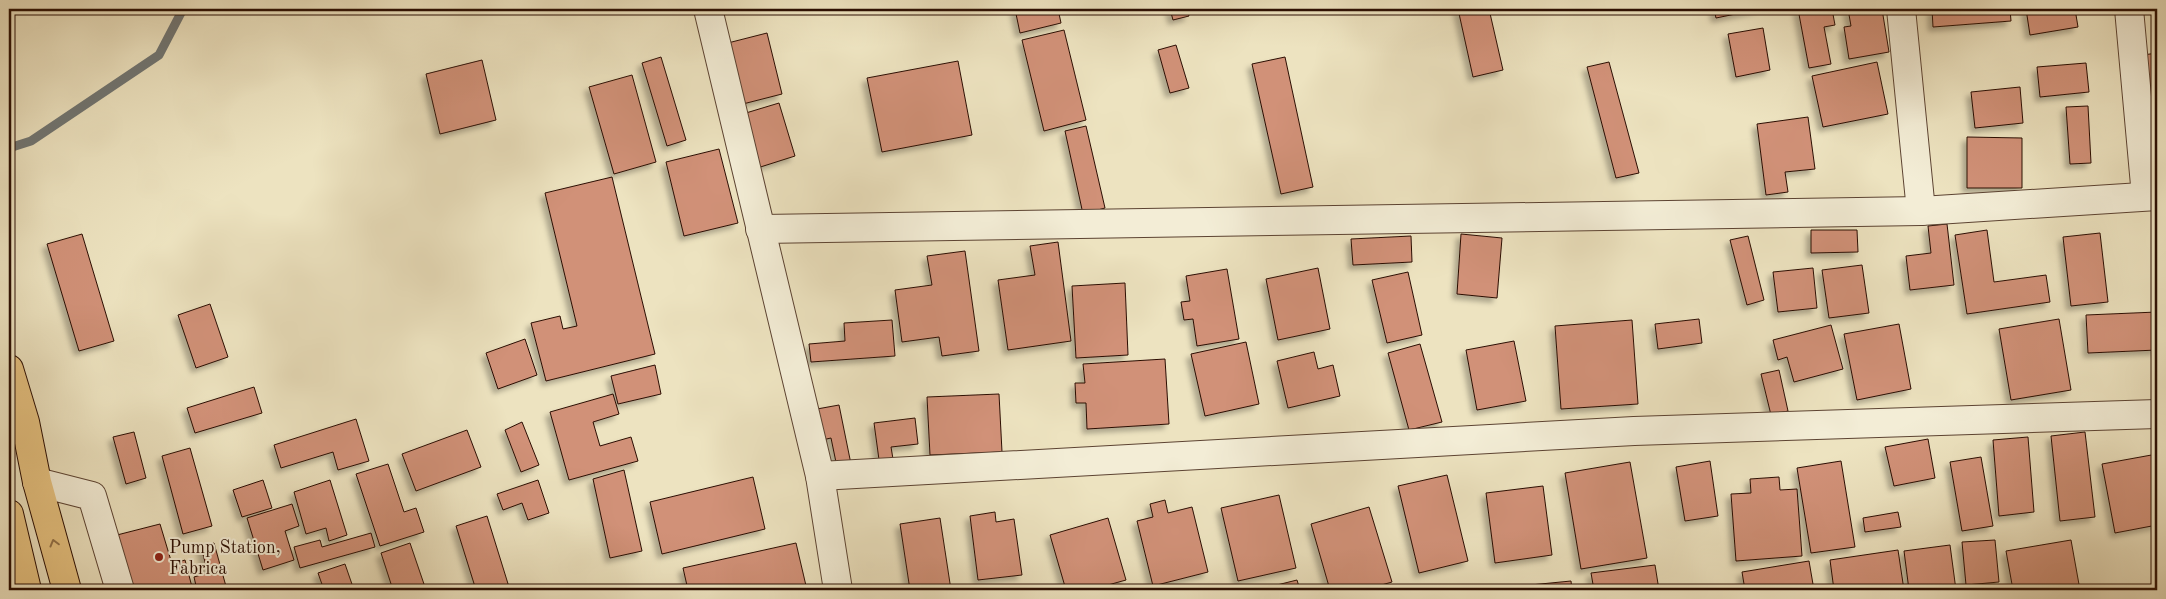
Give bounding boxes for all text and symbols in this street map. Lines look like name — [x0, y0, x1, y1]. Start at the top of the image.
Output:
one-way arrow — [49, 539, 60, 548]
place label: Pump Station, Fabrica — [169, 539, 281, 578]
marker: Pump Station, Fabrica — [153, 551, 165, 563]

